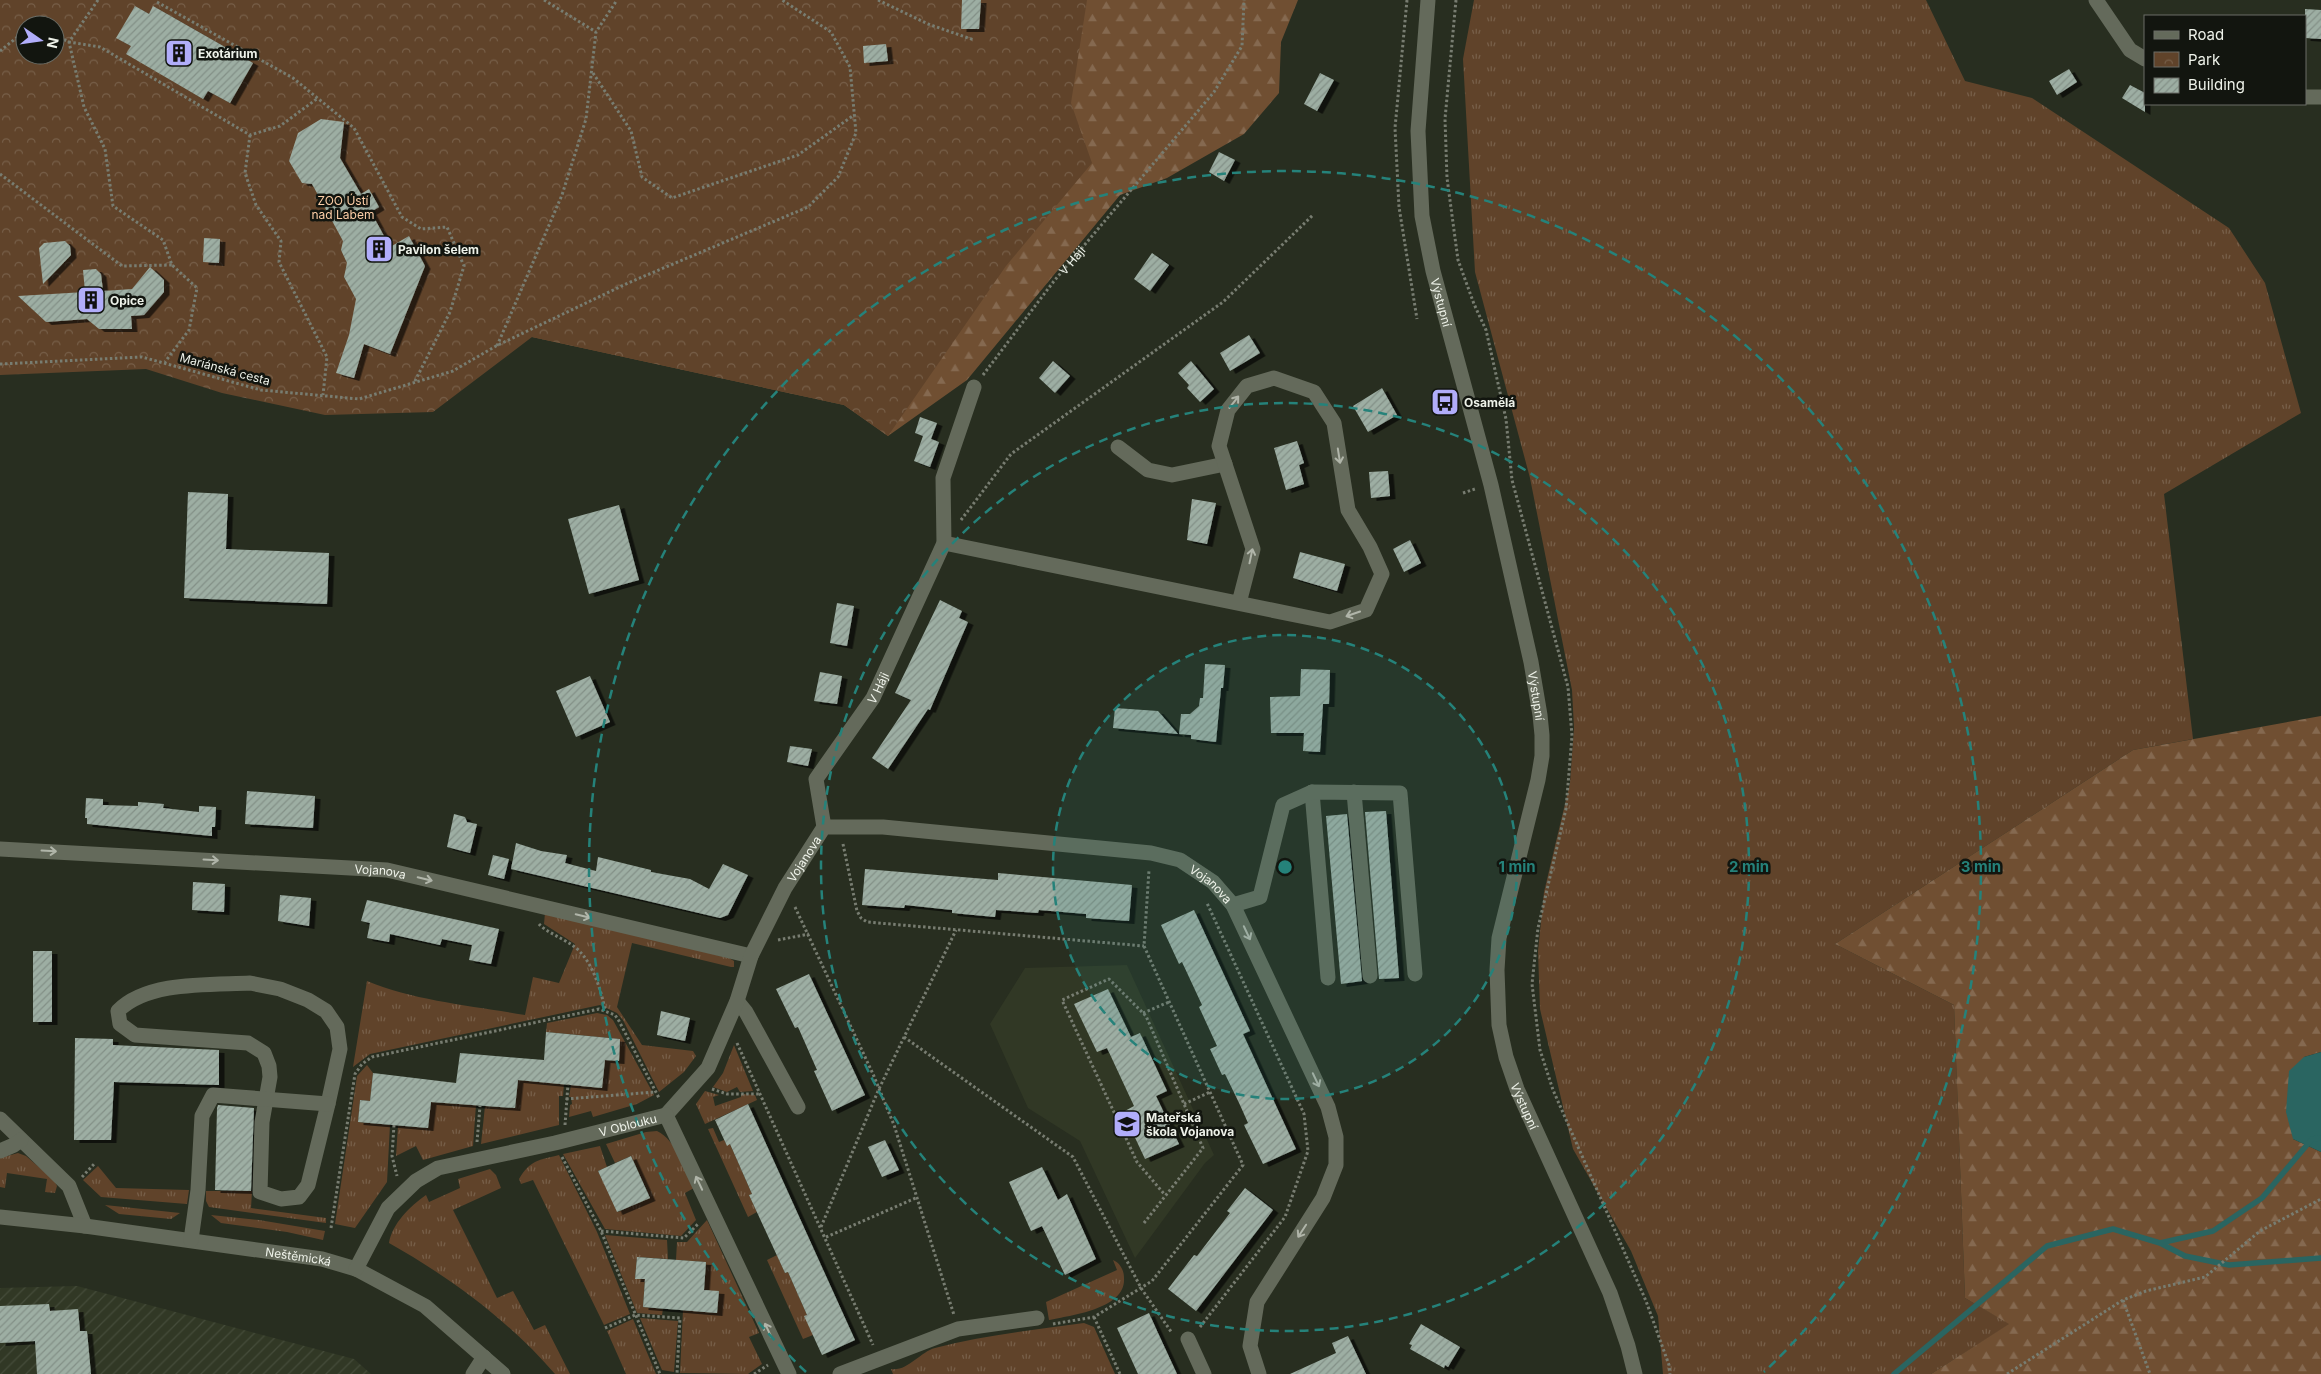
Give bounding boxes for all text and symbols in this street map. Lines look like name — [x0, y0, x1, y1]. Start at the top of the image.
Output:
north arrow — [15, 15, 65, 65]
legend — [2144, 15, 2306, 105]
text: Road — [2188, 25, 2224, 44]
text: N — [44, 36, 63, 50]
building icon: Exotárium — [164, 38, 194, 68]
place label: Exotárium — [198, 46, 257, 61]
text: Park — [2188, 50, 2221, 69]
text: Building — [2188, 75, 2245, 94]
park label: ZOO Ústí nad Labem — [312, 193, 374, 222]
building icon: Pavilon šelem — [364, 234, 394, 264]
place label: Pavilon šelem — [398, 242, 479, 257]
street label: V Háji — [1055, 243, 1088, 278]
street label: Výstupní — [1428, 276, 1455, 328]
building icon: Opice — [76, 285, 106, 315]
place label: Opice — [110, 293, 144, 308]
street label: Mariánská cesta — [178, 350, 272, 388]
bus stop icon: Osamělá — [1430, 387, 1460, 417]
place label: Osamělá — [1464, 395, 1515, 410]
one-way arrow — [1228, 396, 1239, 409]
one-way arrow — [1335, 448, 1345, 464]
one-way arrow — [1247, 549, 1256, 565]
one-way arrow — [1346, 610, 1361, 619]
street label: V Háji — [864, 669, 891, 707]
street label: Výstupní — [1525, 670, 1548, 721]
street label: Vojanova — [783, 833, 824, 885]
one-way arrow — [40, 847, 56, 856]
one-way arrow — [203, 856, 219, 865]
text: 1 min — [1498, 857, 1536, 876]
text: 2 min — [1729, 857, 1769, 876]
text: 3 min — [1961, 857, 2001, 876]
centre of rings — [1276, 858, 1294, 876]
street label: Vojanova — [354, 861, 408, 882]
street label: Vojanova — [1187, 861, 1236, 906]
one-way arrow — [416, 875, 432, 884]
one-way arrow — [574, 912, 590, 921]
one-way arrow — [1242, 925, 1252, 940]
one-way arrow — [1311, 1073, 1321, 1088]
street label: Výstupní — [1508, 1081, 1542, 1132]
school or university icon: Mateřská škola Vojanova — [1112, 1109, 1142, 1139]
street label: V Oblouku — [597, 1110, 658, 1139]
place label: Mateřská škola Vojanova — [1146, 1110, 1234, 1139]
one-way arrow — [693, 1176, 703, 1191]
one-way arrow — [1297, 1223, 1307, 1237]
street label: Neštěmická — [264, 1244, 333, 1269]
one-way arrow — [763, 1323, 772, 1338]

